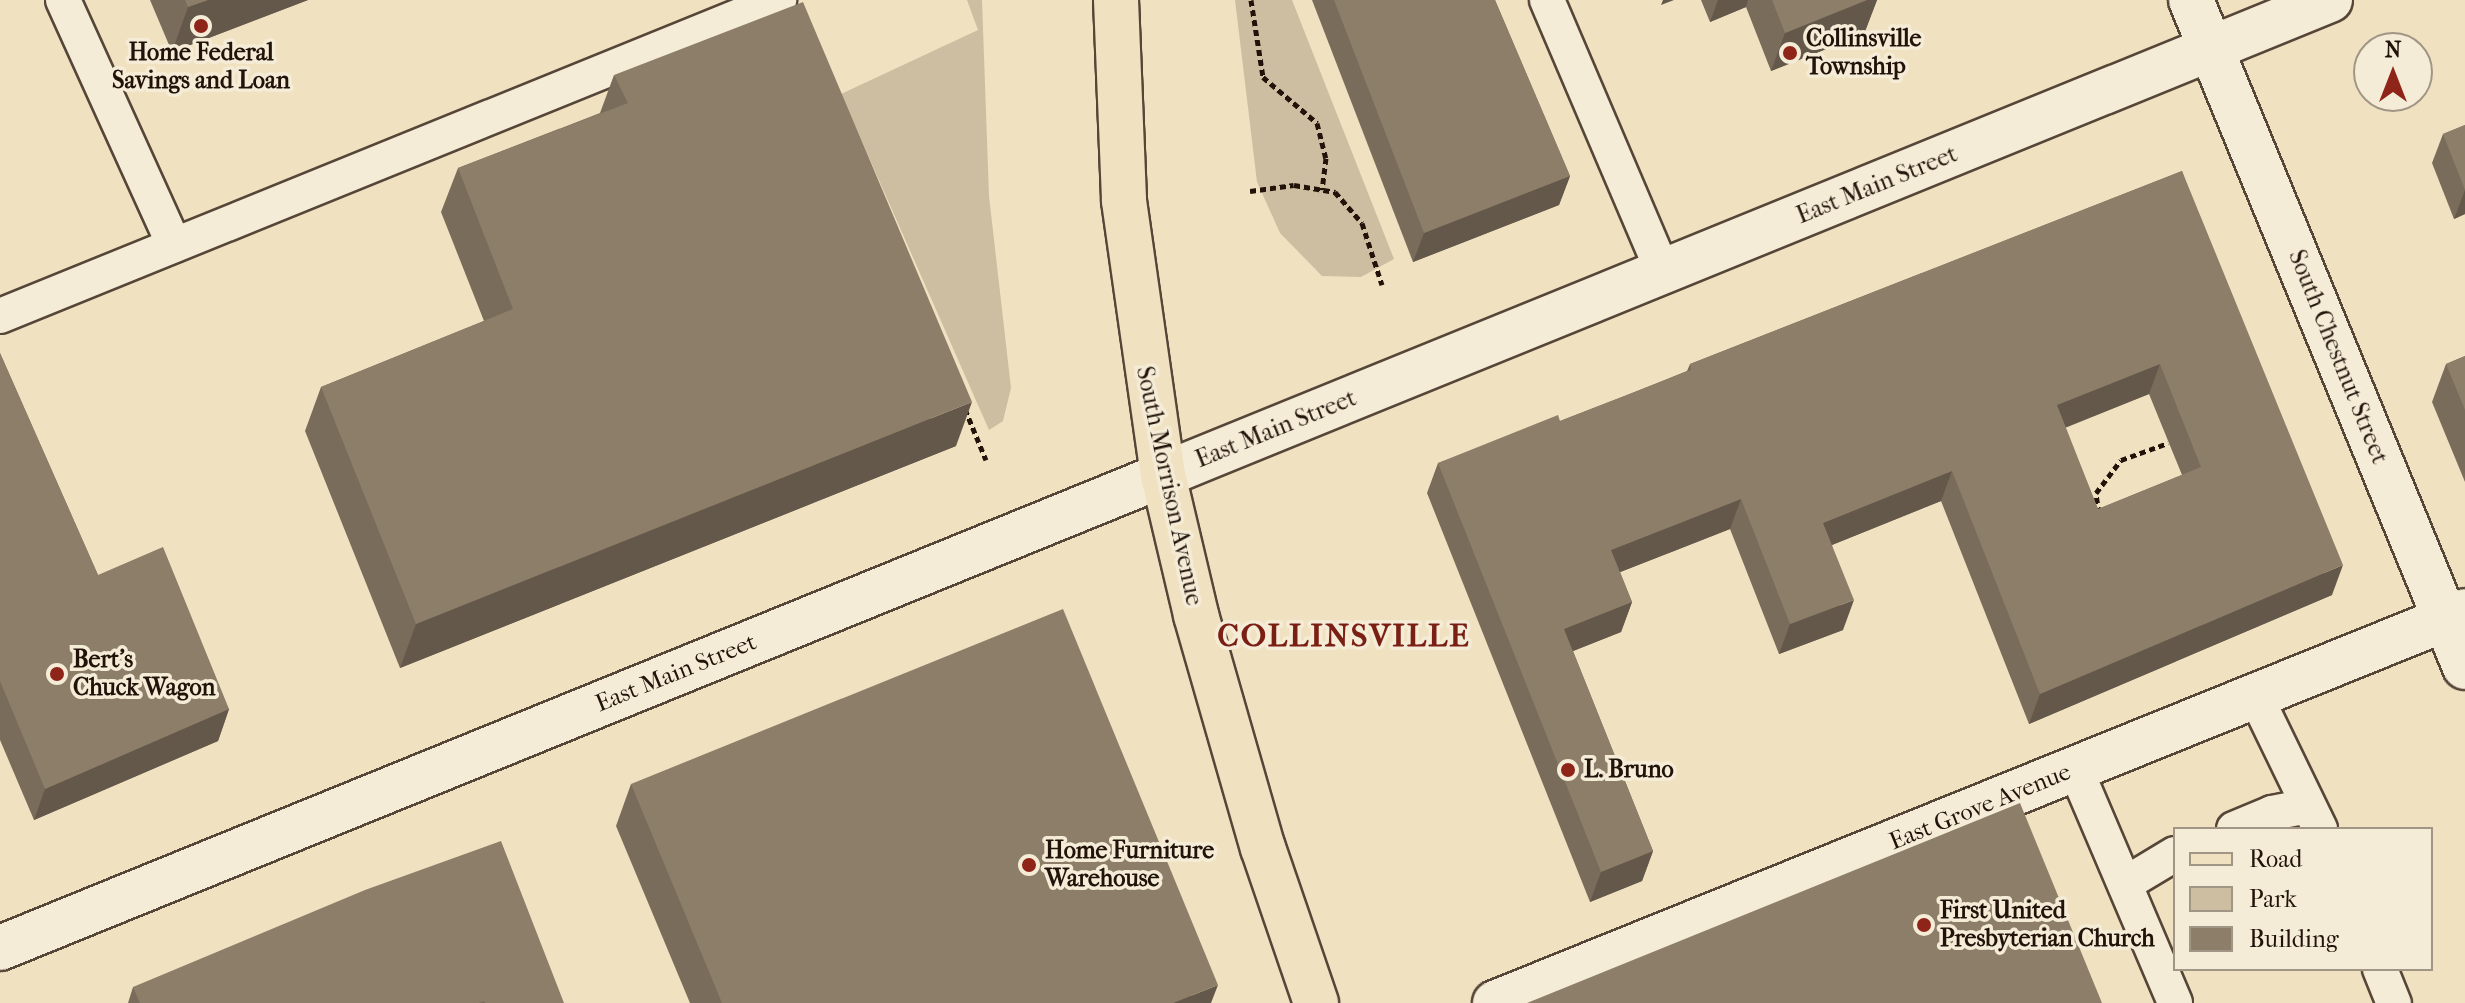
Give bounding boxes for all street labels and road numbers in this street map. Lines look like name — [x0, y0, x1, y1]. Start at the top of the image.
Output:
street label: East Main Street — [1792, 140, 1962, 230]
street label: South Chestnut Street — [2282, 246, 2394, 468]
street label: South Morrison Avenue — [1130, 364, 1208, 608]
street label: East Main Street — [1191, 384, 1361, 474]
street label: East Main Street — [591, 628, 761, 718]
street label: East Grove Avenue — [1885, 757, 2075, 857]

